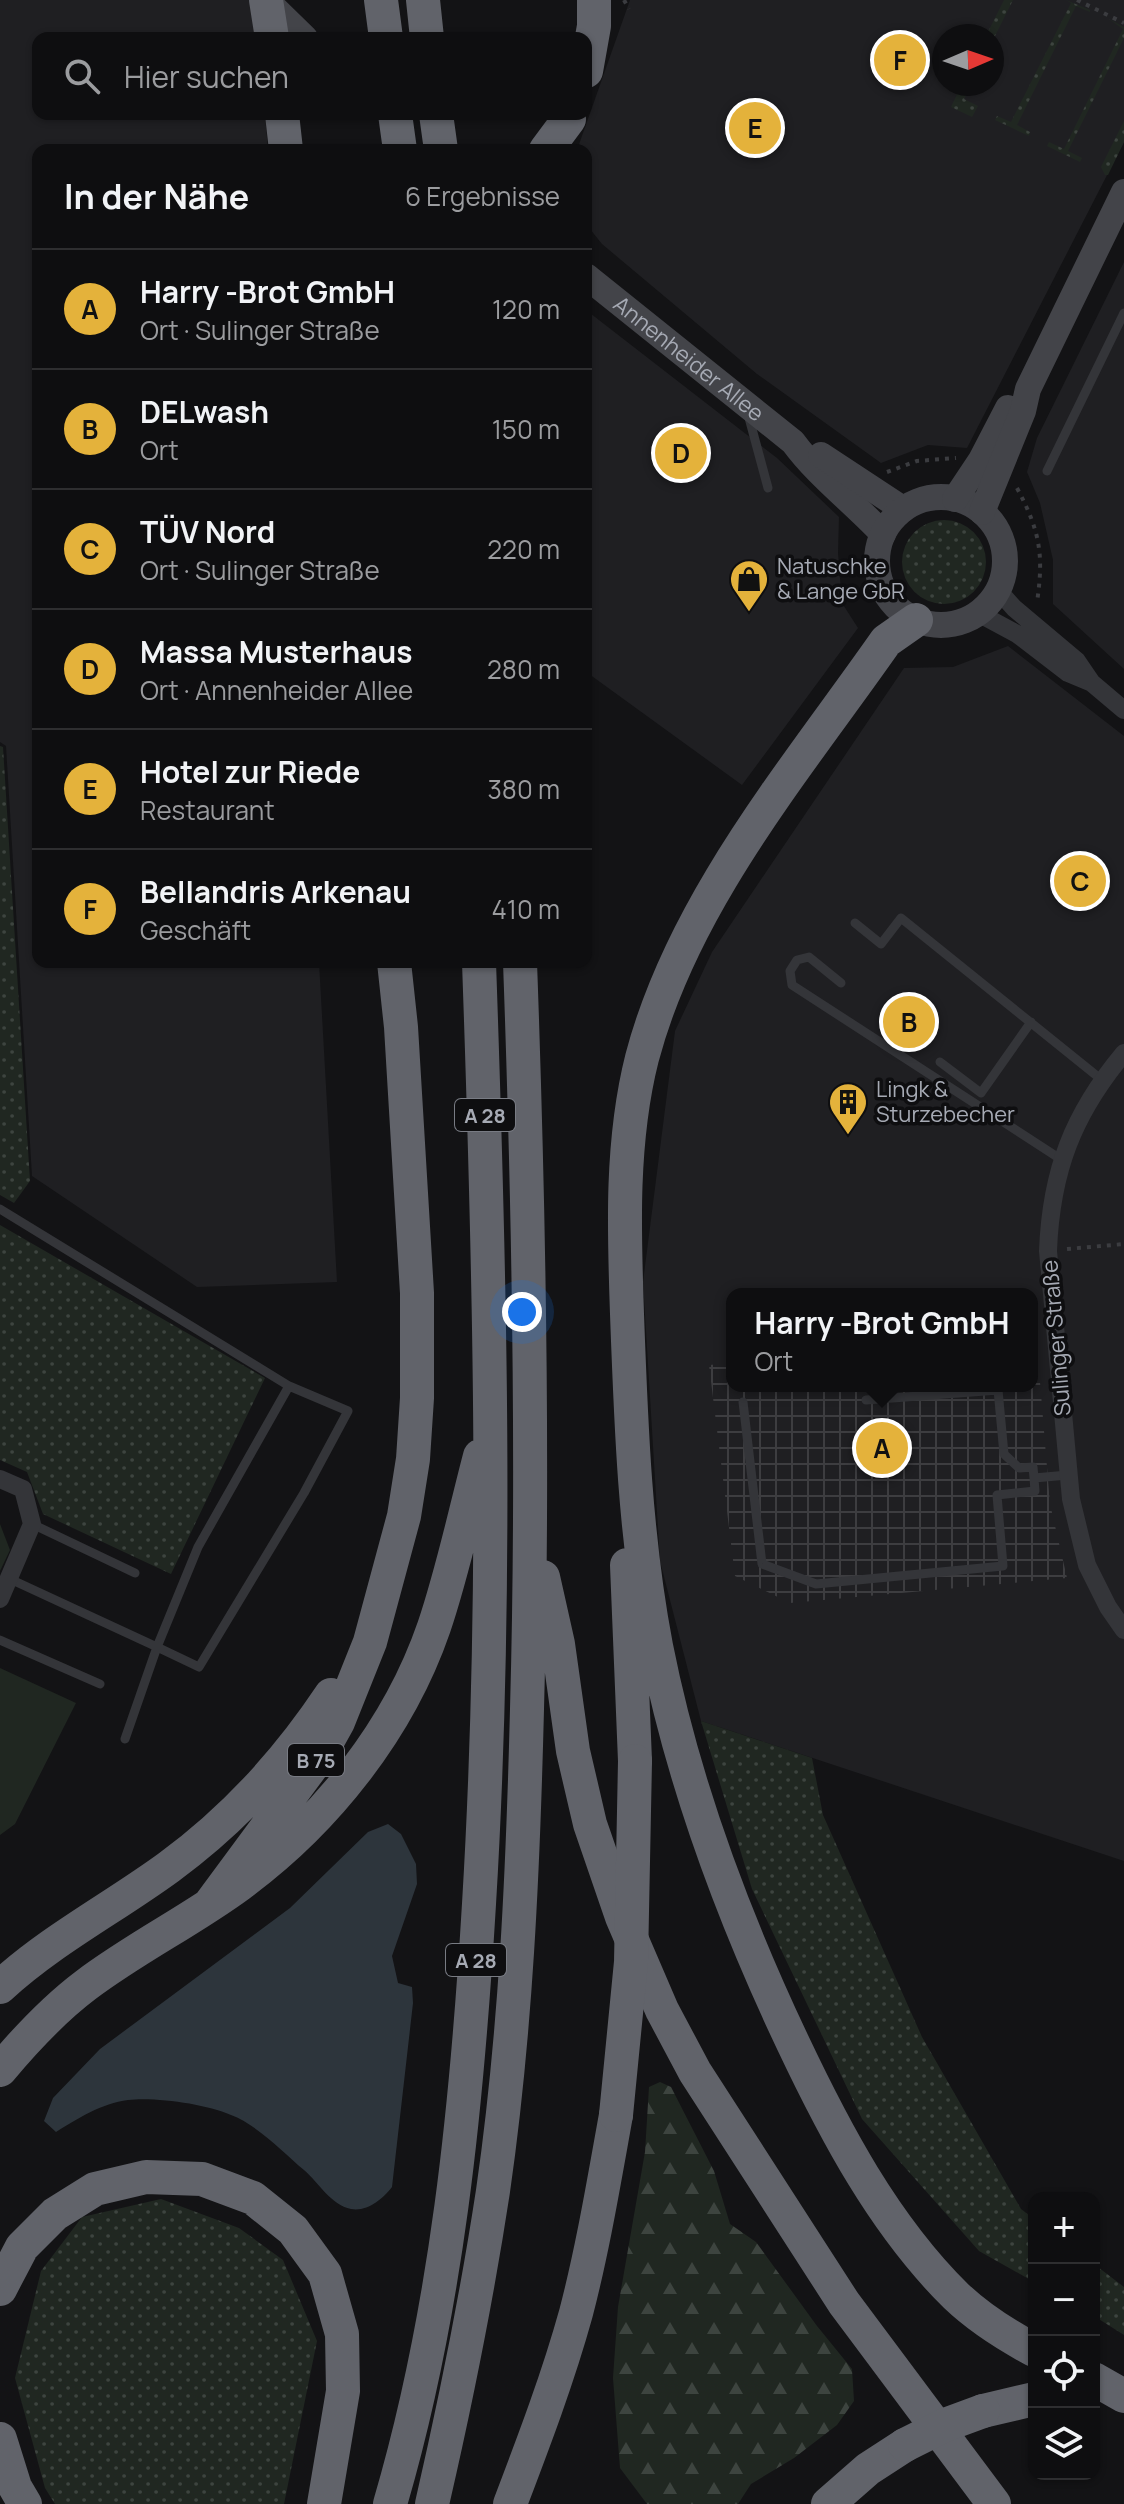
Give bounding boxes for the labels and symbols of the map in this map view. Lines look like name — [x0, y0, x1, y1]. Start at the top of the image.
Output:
north arrow — [932, 24, 1004, 96]
pin: F — [874, 30, 926, 90]
pin: E — [729, 98, 781, 158]
street label: Annenheider Allee — [607, 289, 771, 428]
pin: D — [655, 423, 707, 483]
place label: Natuschke & Lange GbR — [777, 551, 905, 606]
shop icon: Natuschke & Lange GbR — [728, 558, 770, 613]
pin: C — [1054, 851, 1106, 911]
pin: B — [883, 992, 935, 1052]
place label: Lingk & Sturzebecher — [876, 1074, 1015, 1129]
building icon: Lingk & Sturzebecher — [827, 1081, 869, 1136]
road number: A 28 — [455, 1099, 515, 1131]
street label: Sulinger Straße — [1034, 1259, 1078, 1417]
your location — [502, 1292, 542, 1332]
pin: A — [856, 1418, 908, 1478]
road number: B 75 — [288, 1744, 344, 1776]
road number: A 28 — [446, 1944, 506, 1976]

